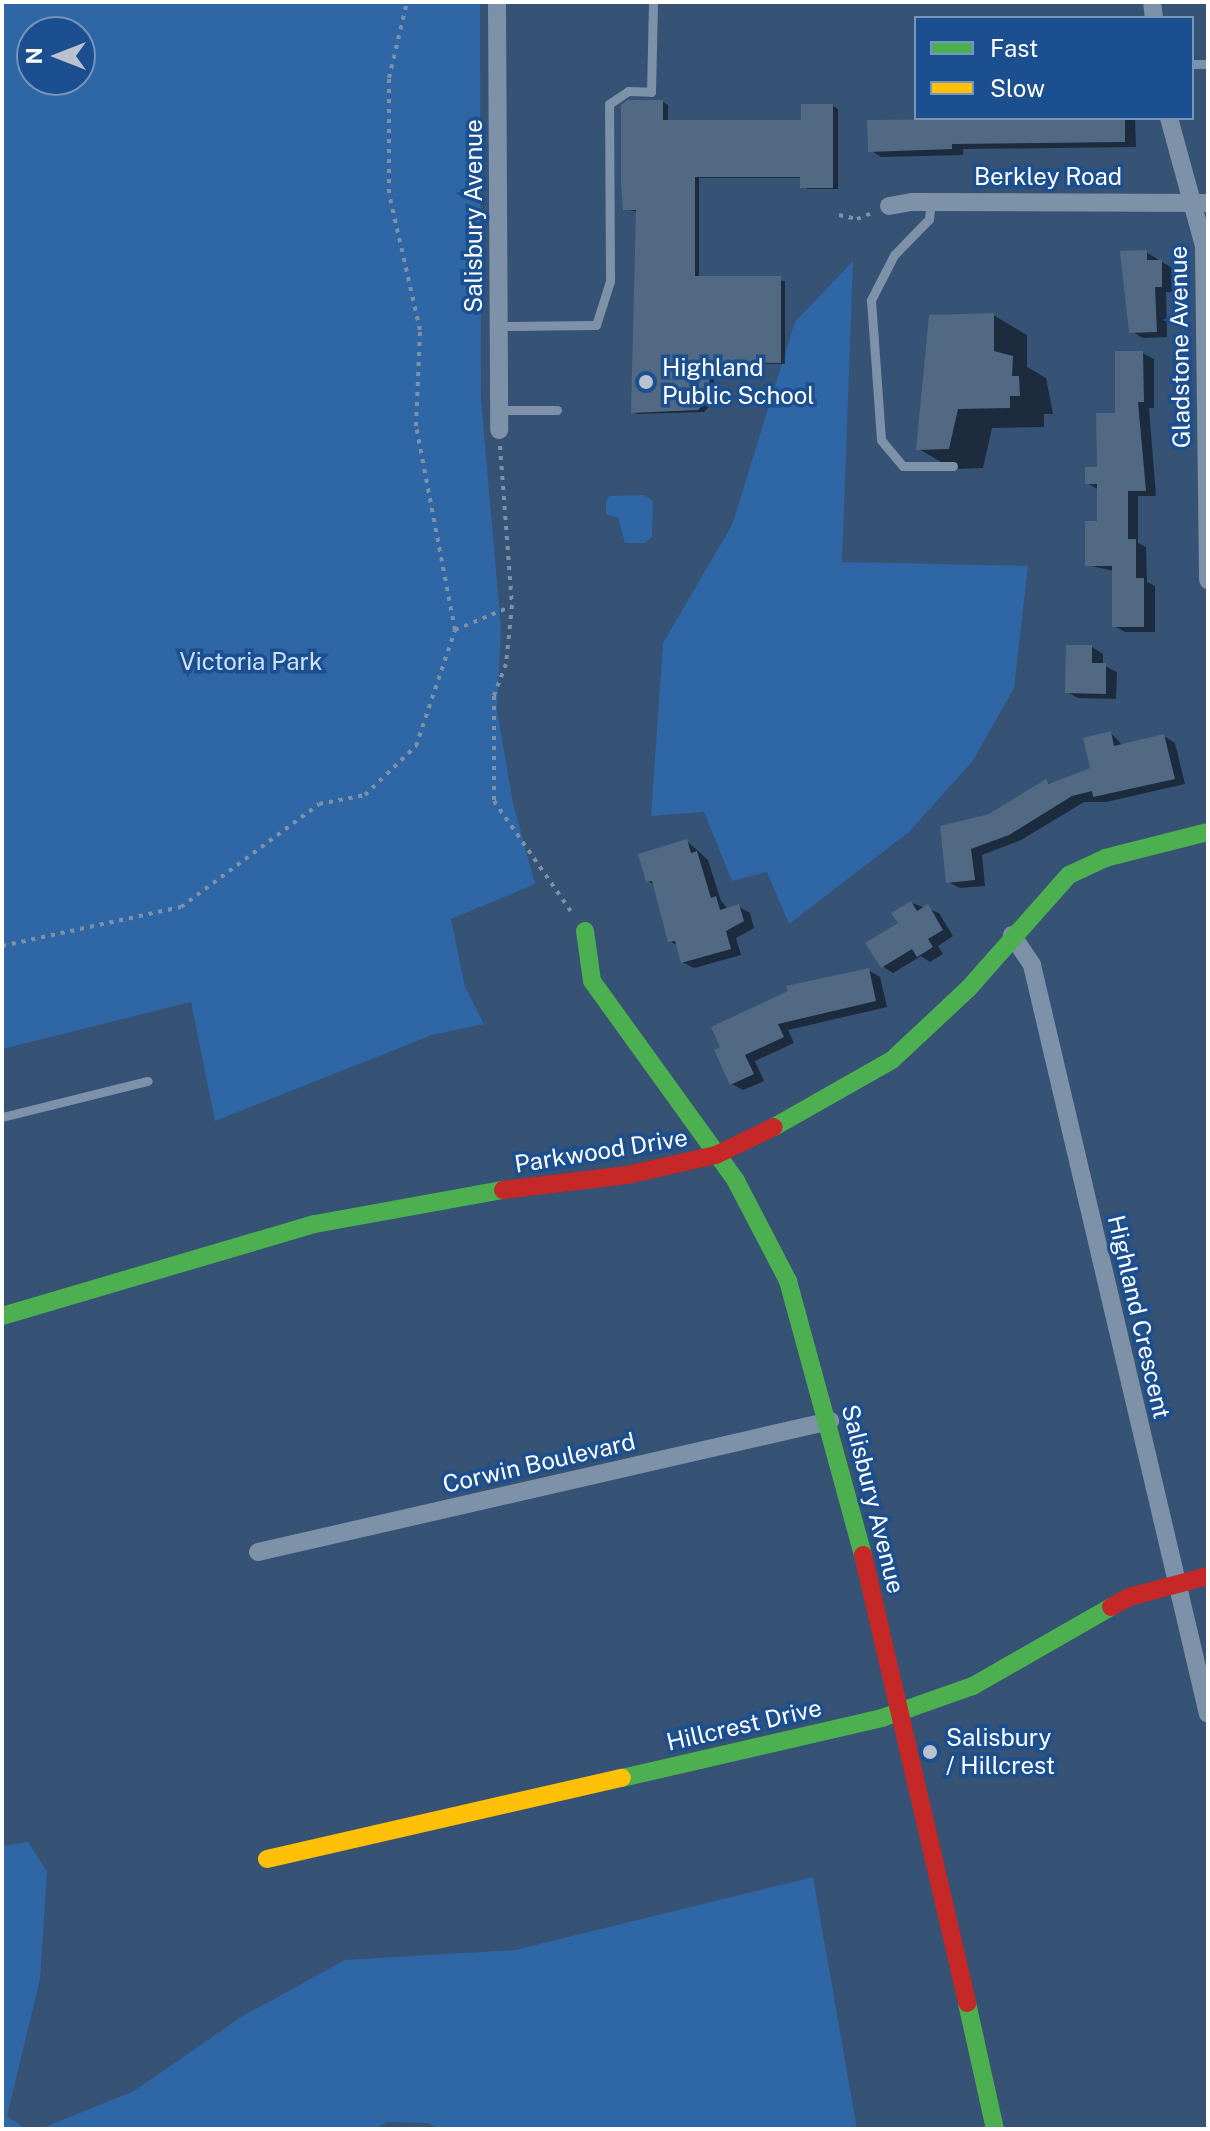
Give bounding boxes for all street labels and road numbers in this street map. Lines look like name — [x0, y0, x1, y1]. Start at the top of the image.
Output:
street label: Salisbury Avenue — [460, 119, 488, 313]
street label: Berkley Road — [974, 163, 1122, 191]
street label: Gladstone Avenue — [1164, 246, 1196, 448]
street label: Parkwood Drive — [512, 1123, 690, 1179]
street label: Highland Crescent — [1102, 1212, 1176, 1422]
street label: Salisbury Avenue — [836, 1402, 910, 1596]
street label: Corwin Boulevard — [440, 1427, 638, 1499]
street label: Hillcrest Drive — [664, 1693, 824, 1757]

